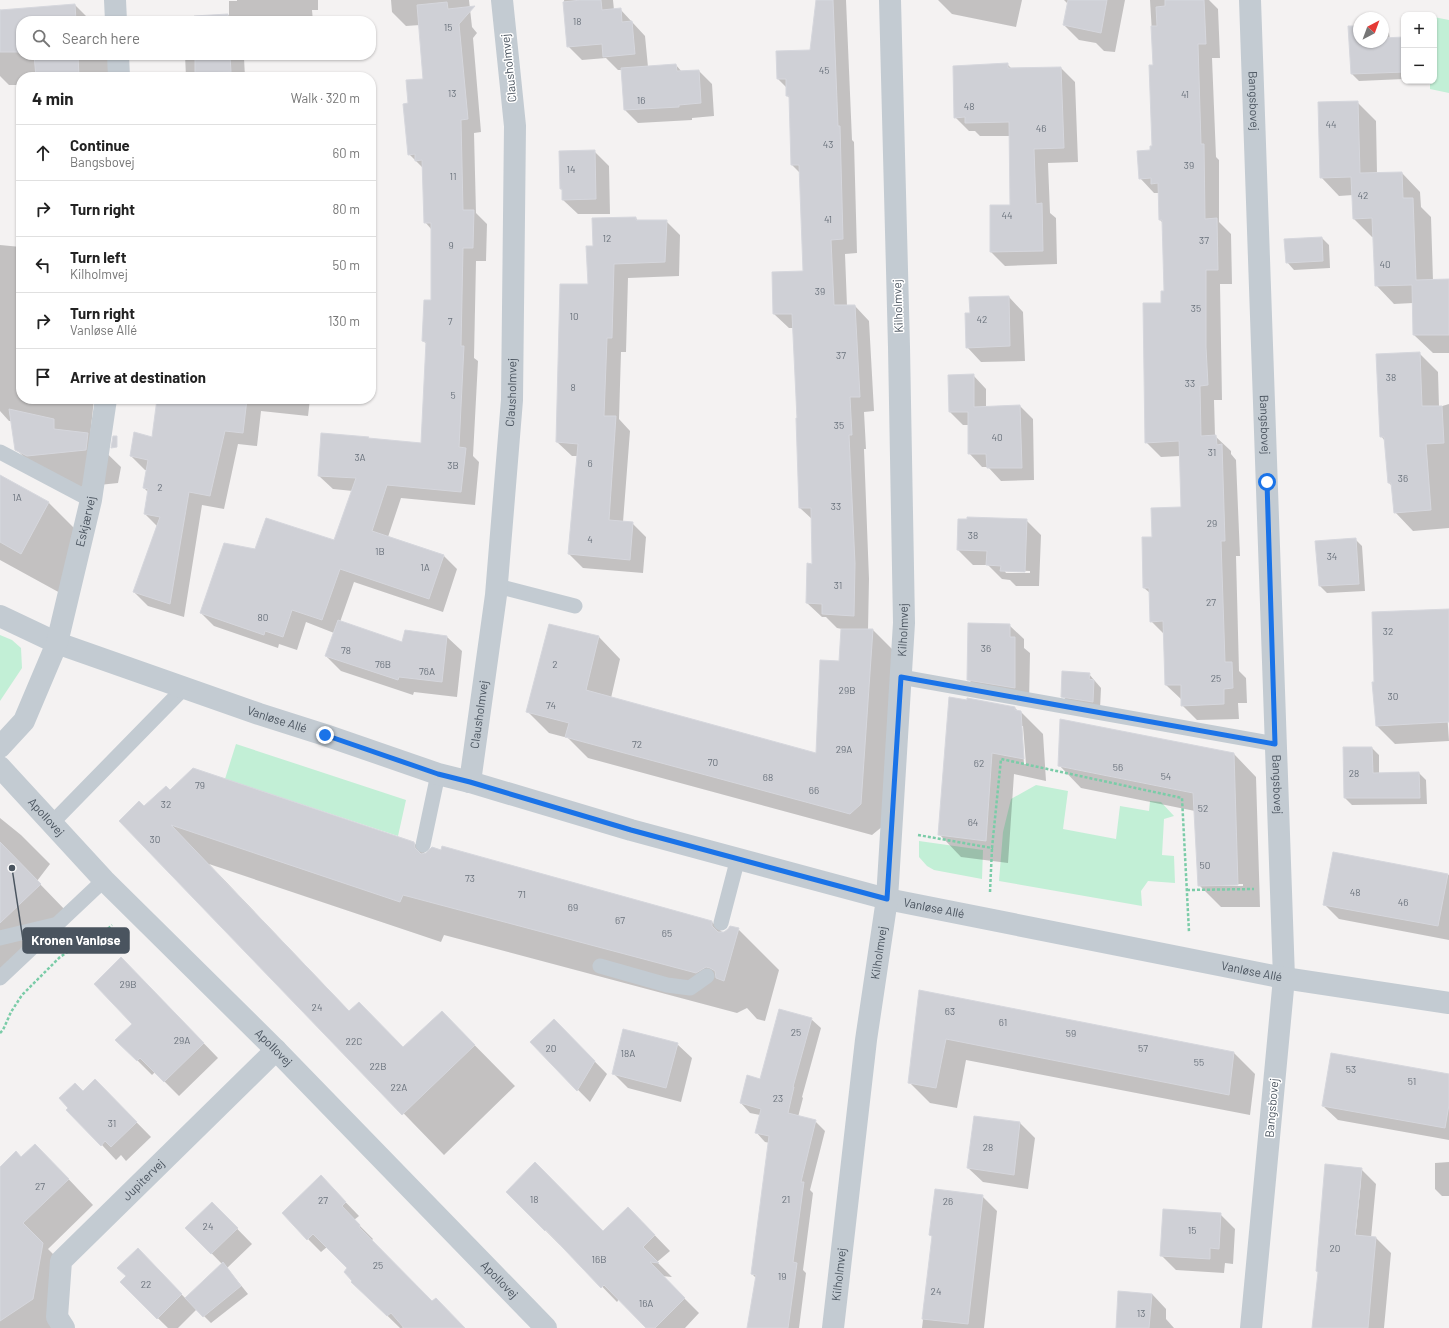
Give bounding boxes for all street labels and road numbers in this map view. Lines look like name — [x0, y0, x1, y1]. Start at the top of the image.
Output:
street label: Clausholmvej — [497, 33, 519, 103]
street label: Bangsbovej — [1246, 71, 1263, 131]
street label: Kilholmvej — [889, 279, 905, 333]
street label: Clausholmvej — [502, 358, 518, 427]
street label: Bangsbovej — [1258, 395, 1274, 455]
street label: Eskjærvej — [72, 495, 97, 548]
street label: Kilholmvej — [894, 603, 910, 657]
street label: Clausholmvej — [467, 679, 490, 750]
street label: Vanløse Allé — [245, 702, 309, 735]
street label: Bangsbovej — [1270, 754, 1286, 815]
street label: Apollovej — [26, 794, 68, 838]
street label: Vanløse Allé — [902, 894, 966, 920]
street label: Kilholmvej — [867, 925, 889, 980]
street label: Vanløse Allé — [1220, 958, 1284, 984]
street label: Apollovej — [253, 1025, 296, 1069]
street label: Bangsbovej — [1261, 1077, 1281, 1138]
street label: Jupitervej — [119, 1155, 167, 1203]
street label: Kilholmvej — [828, 1247, 848, 1302]
street label: Apollovej — [479, 1258, 522, 1301]

